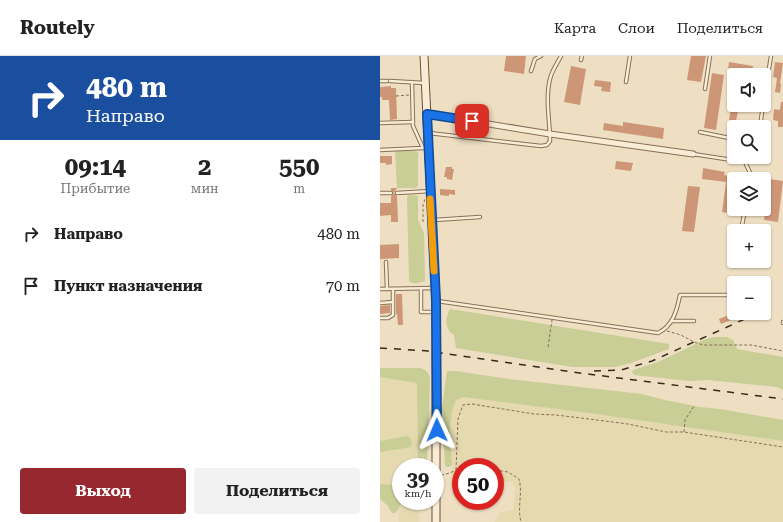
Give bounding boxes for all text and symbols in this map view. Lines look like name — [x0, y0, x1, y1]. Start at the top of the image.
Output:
text: Routely — [20, 16, 95, 39]
text: Карта — [554, 20, 596, 36]
text: Слои — [618, 20, 655, 36]
text: Поделиться — [677, 20, 763, 36]
map controls — [727, 68, 771, 320]
button: sound — [727, 68, 771, 112]
text: 480 m — [86, 71, 167, 104]
icon: right — [20, 72, 72, 124]
pin — [455, 104, 489, 138]
text: Направо — [86, 105, 165, 126]
icon: arrive — [461, 110, 483, 132]
button: search — [727, 120, 771, 164]
text: 09:14 — [65, 153, 126, 181]
text: 2 — [198, 153, 211, 181]
text: 550 — [279, 153, 319, 181]
button: layers — [727, 172, 771, 216]
text: Прибытие — [61, 181, 130, 196]
text: мин — [191, 181, 219, 196]
text: m — [293, 181, 305, 196]
icon: right — [20, 223, 42, 245]
button: + — [727, 224, 771, 268]
text: Направо — [54, 225, 123, 243]
text: 480 m — [317, 225, 360, 243]
icon: arrive — [20, 275, 42, 297]
button: − — [727, 276, 771, 320]
text: Пункт назначения — [54, 277, 202, 295]
text: 70 m — [326, 277, 360, 295]
position arrow — [416, 409, 458, 451]
speed limit sign: 50 — [452, 458, 504, 510]
text: 39 — [407, 467, 429, 491]
button: Выход — [20, 468, 186, 514]
button: Поделиться — [194, 468, 360, 514]
text: km/h — [405, 488, 431, 499]

